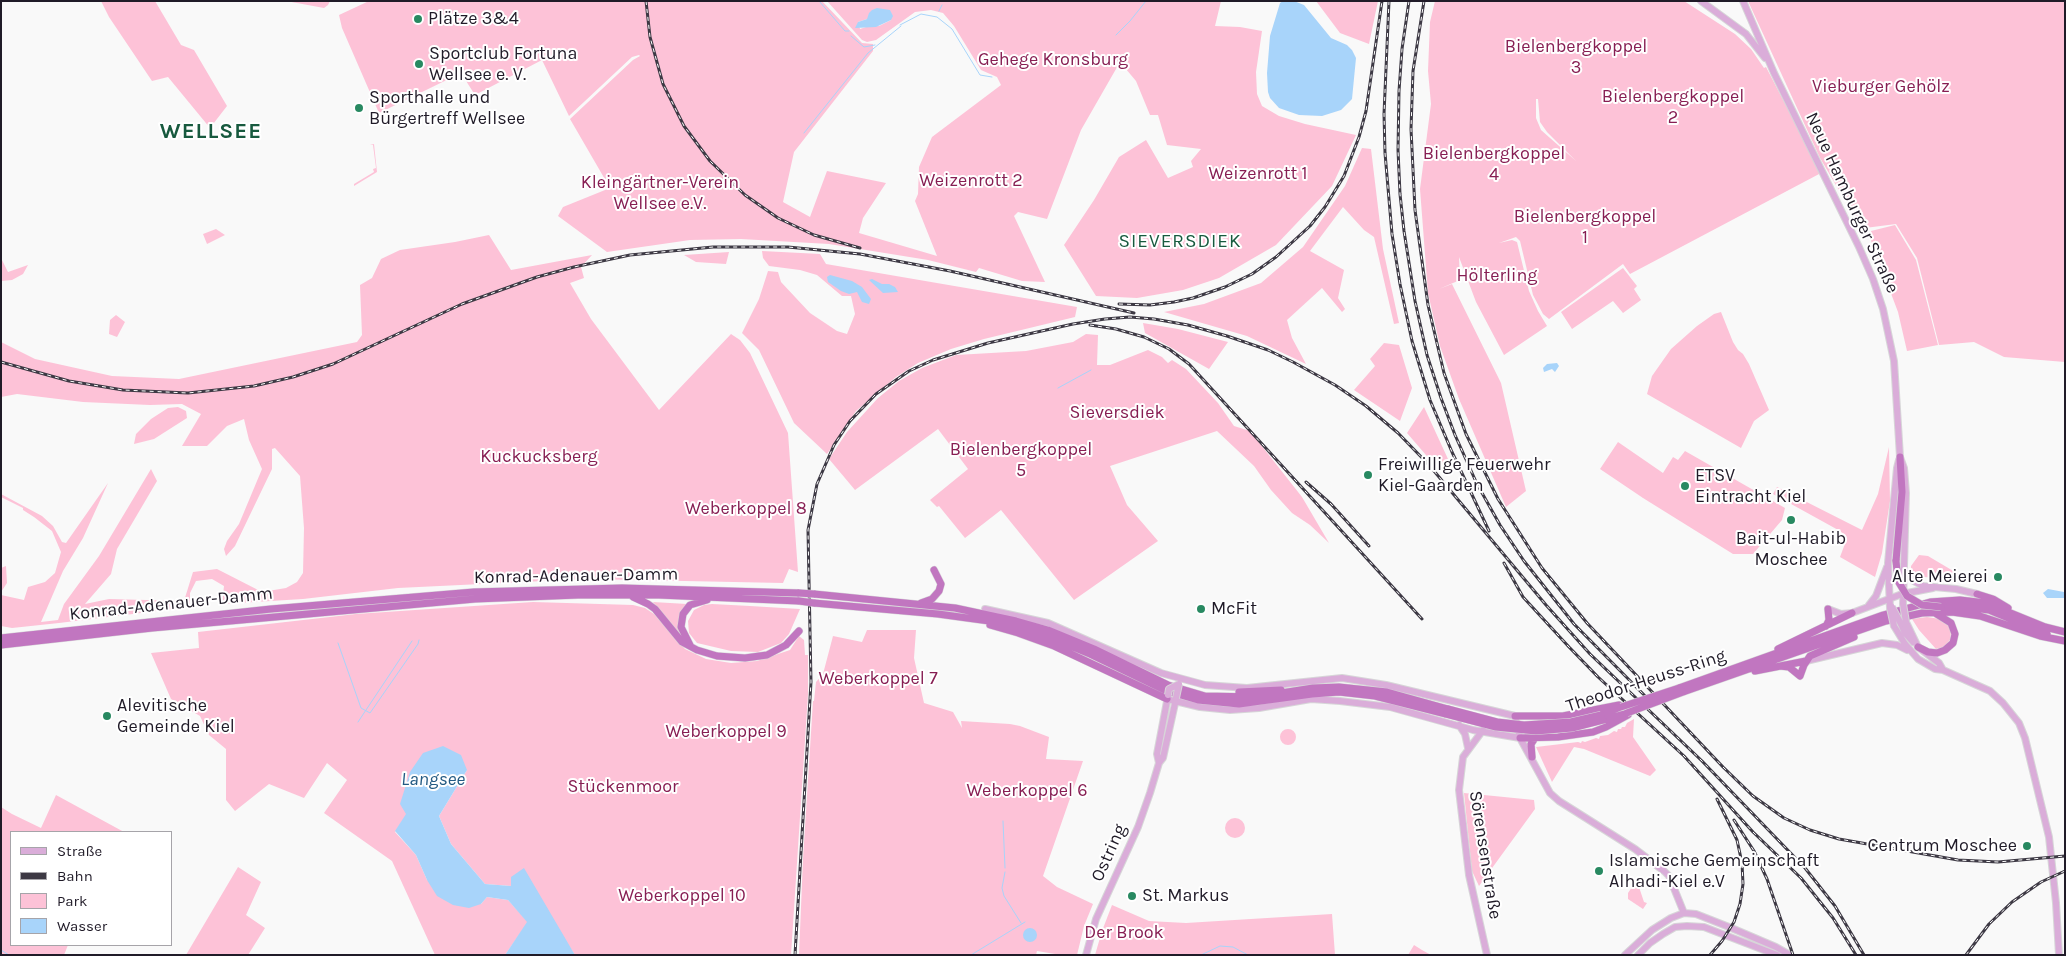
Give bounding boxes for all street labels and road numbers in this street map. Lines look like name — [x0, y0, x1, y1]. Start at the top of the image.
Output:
street label: Neue Hamburger Straße — [1801, 109, 1903, 297]
street label: Konrad-Adenauer-Damm — [474, 563, 678, 589]
street label: Konrad-Adenauer-Damm — [68, 583, 274, 625]
street label: Theodor-Heuss-Ring — [1563, 645, 1729, 717]
street label: Sörensenstraße — [1464, 789, 1506, 921]
street label: Ostring — [1087, 821, 1131, 885]

